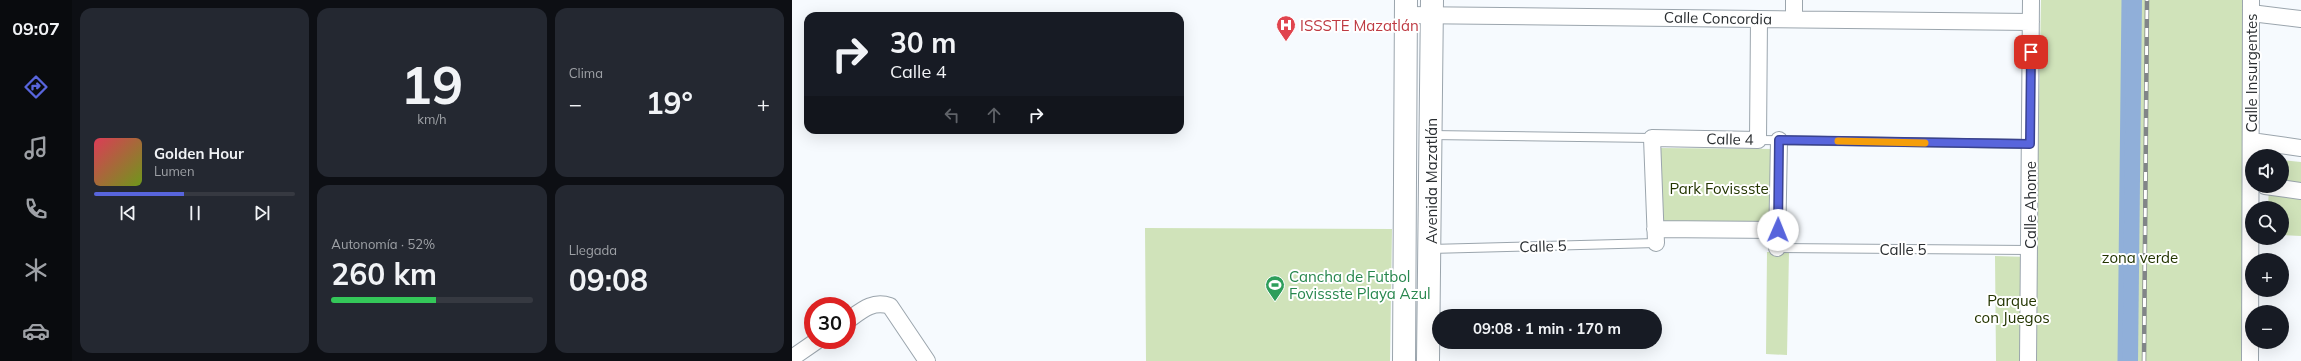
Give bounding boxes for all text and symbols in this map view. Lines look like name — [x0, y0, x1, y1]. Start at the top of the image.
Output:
street label: Calle Concordia — [1664, 8, 1772, 28]
street label: Calle Insurgentes — [2242, 13, 2261, 133]
hospital icon: ISSSTE Mazatlán — [1275, 14, 1297, 42]
place label: ISSSTE Mazatlán — [1300, 16, 1419, 35]
text: 09:07 — [12, 17, 60, 40]
text: 30 m — [890, 25, 956, 60]
icon: right — [824, 28, 876, 80]
pin — [2014, 35, 2048, 69]
icon: arrive — [2020, 41, 2042, 63]
text: 19 — [401, 52, 463, 117]
text: Calle 4 — [890, 60, 947, 83]
text: Clima — [569, 65, 603, 81]
icon: directions — [22, 73, 50, 101]
text: 19° — [646, 84, 693, 122]
text: − — [569, 90, 582, 118]
text: + — [757, 90, 770, 118]
icon: left — [941, 104, 963, 126]
icon: ahead — [983, 104, 1005, 126]
icon: right — [1025, 104, 1047, 126]
text: km/h — [417, 111, 447, 127]
street label: Avenida Mazatlán — [1422, 118, 1441, 244]
street label: Calle 4 — [1706, 129, 1754, 149]
icon: music — [22, 134, 50, 162]
text: Golden Hour — [154, 144, 244, 163]
map controls — [2245, 149, 2289, 349]
button: sound — [2245, 149, 2289, 193]
street label: Calle Ahome — [2021, 161, 2040, 249]
text: Lumen — [154, 163, 195, 179]
park label: Park Fovissste — [1669, 179, 1769, 198]
icon: phone — [22, 195, 50, 223]
button: search — [2245, 201, 2289, 245]
icon: previous — [117, 202, 139, 224]
icon: pause — [184, 202, 206, 224]
icon: next — [251, 202, 273, 224]
position arrow — [1757, 209, 1799, 251]
text: Autonomía · 52% — [331, 236, 435, 252]
street label: Calle 5 — [1519, 236, 1567, 256]
street label: Calle 5 — [1879, 240, 1927, 259]
text: Llegada — [569, 242, 617, 258]
park label: zona verde — [2102, 248, 2178, 267]
button: + — [2245, 253, 2289, 297]
text: 260 km — [331, 255, 437, 293]
icon: climate — [22, 256, 50, 284]
text: 09:08 — [569, 261, 648, 299]
place label: Cancha de Futbol Fovissste Playa Azul — [1289, 267, 1431, 303]
sports icon: Cancha de Futbol Fovissste Playa Azul — [1264, 274, 1286, 302]
park label: Parque con Juegos — [1974, 291, 2050, 327]
speed limit sign: 30 — [804, 297, 856, 349]
button: − — [2245, 305, 2289, 349]
icon: car — [22, 317, 50, 345]
text: 09:08 · 1 min · 170 m — [1473, 319, 1621, 338]

